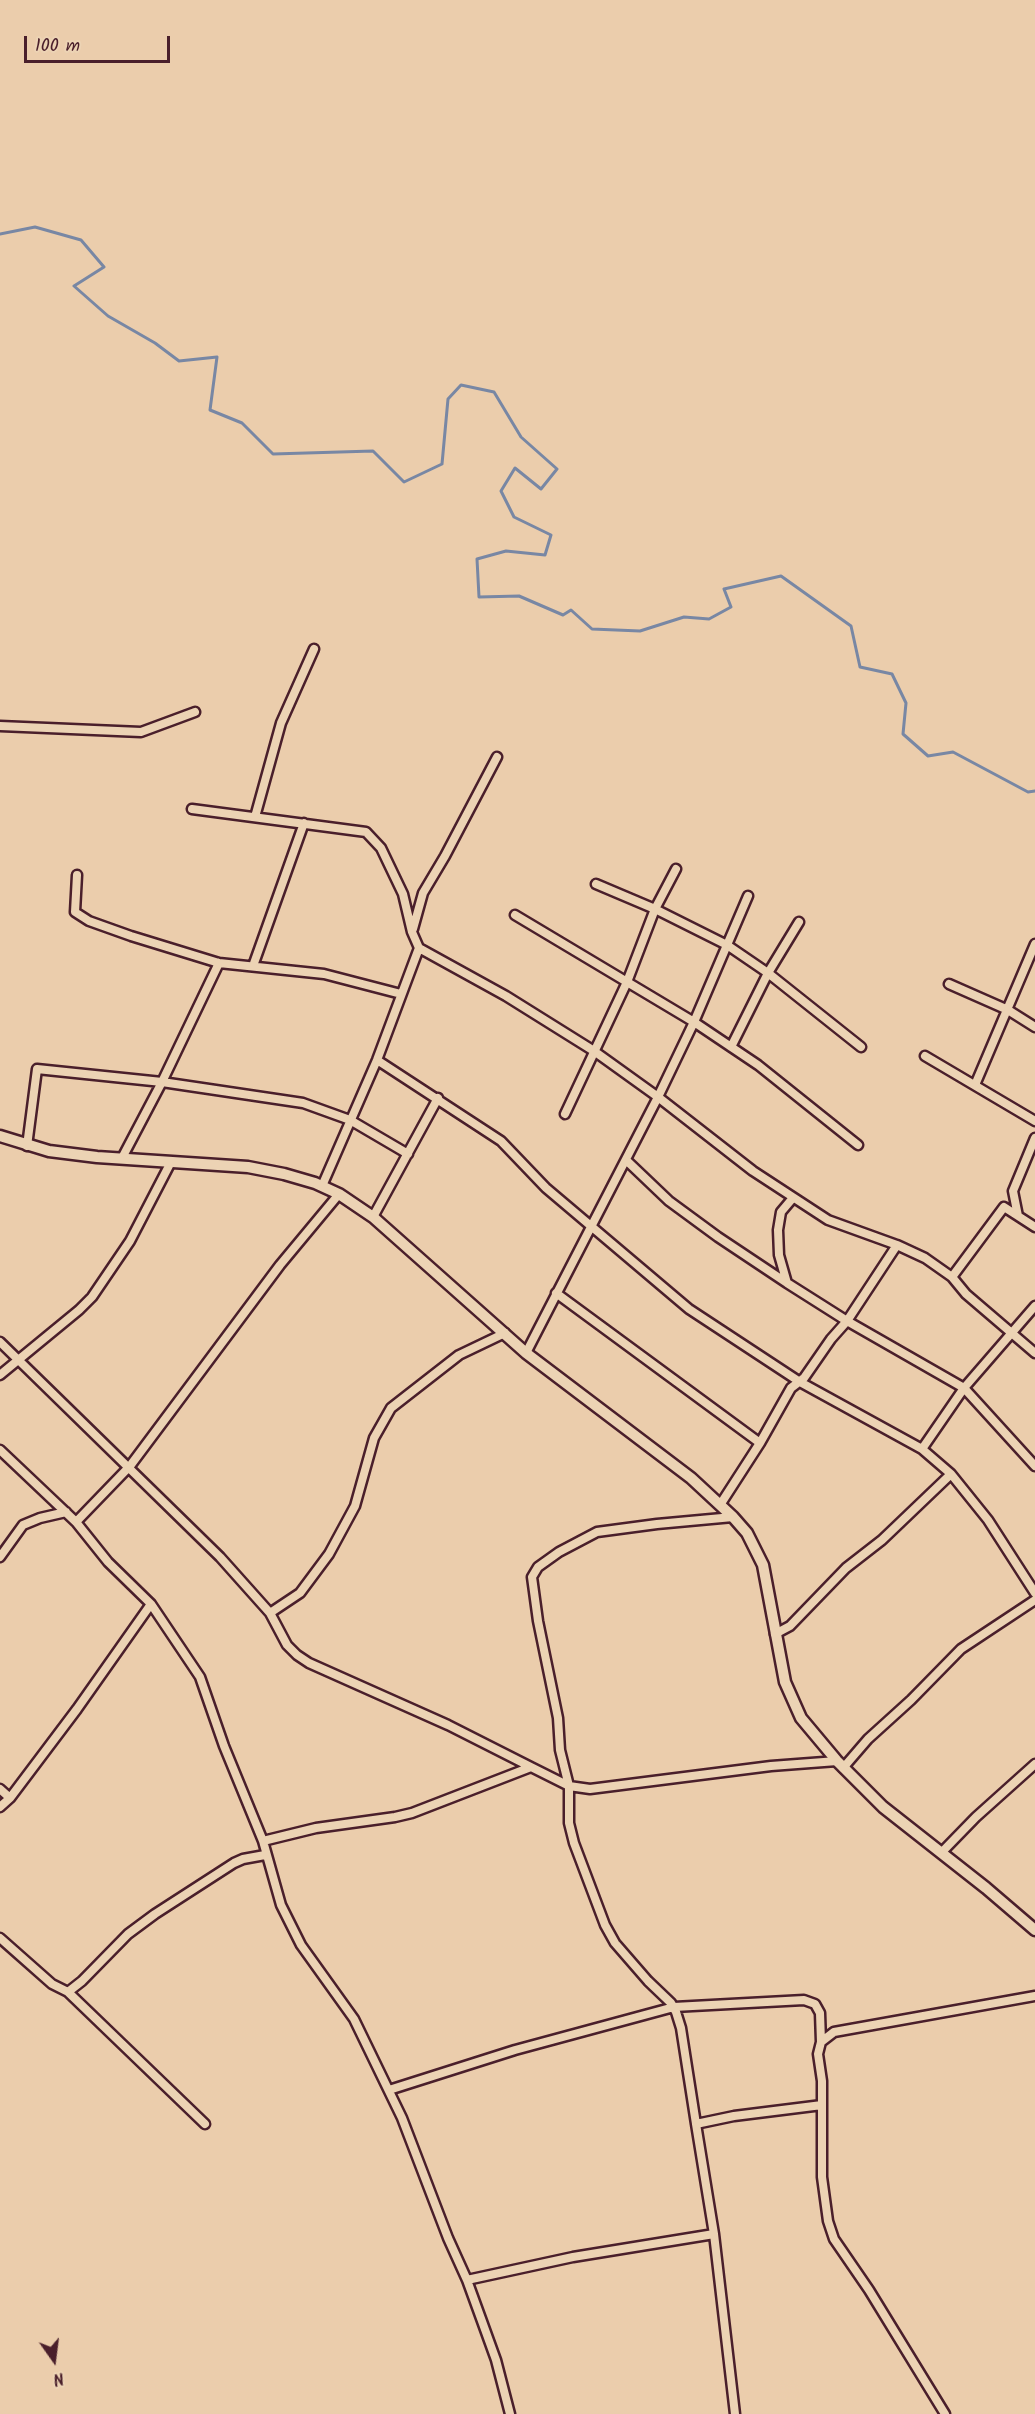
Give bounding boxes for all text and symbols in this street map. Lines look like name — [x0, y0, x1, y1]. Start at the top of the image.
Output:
scale bar — [27, 24, 172, 62]
text: 100 m — [35, 32, 80, 61]
north arrow — [24, 2330, 84, 2390]
text: N — [51, 2365, 66, 2391]

